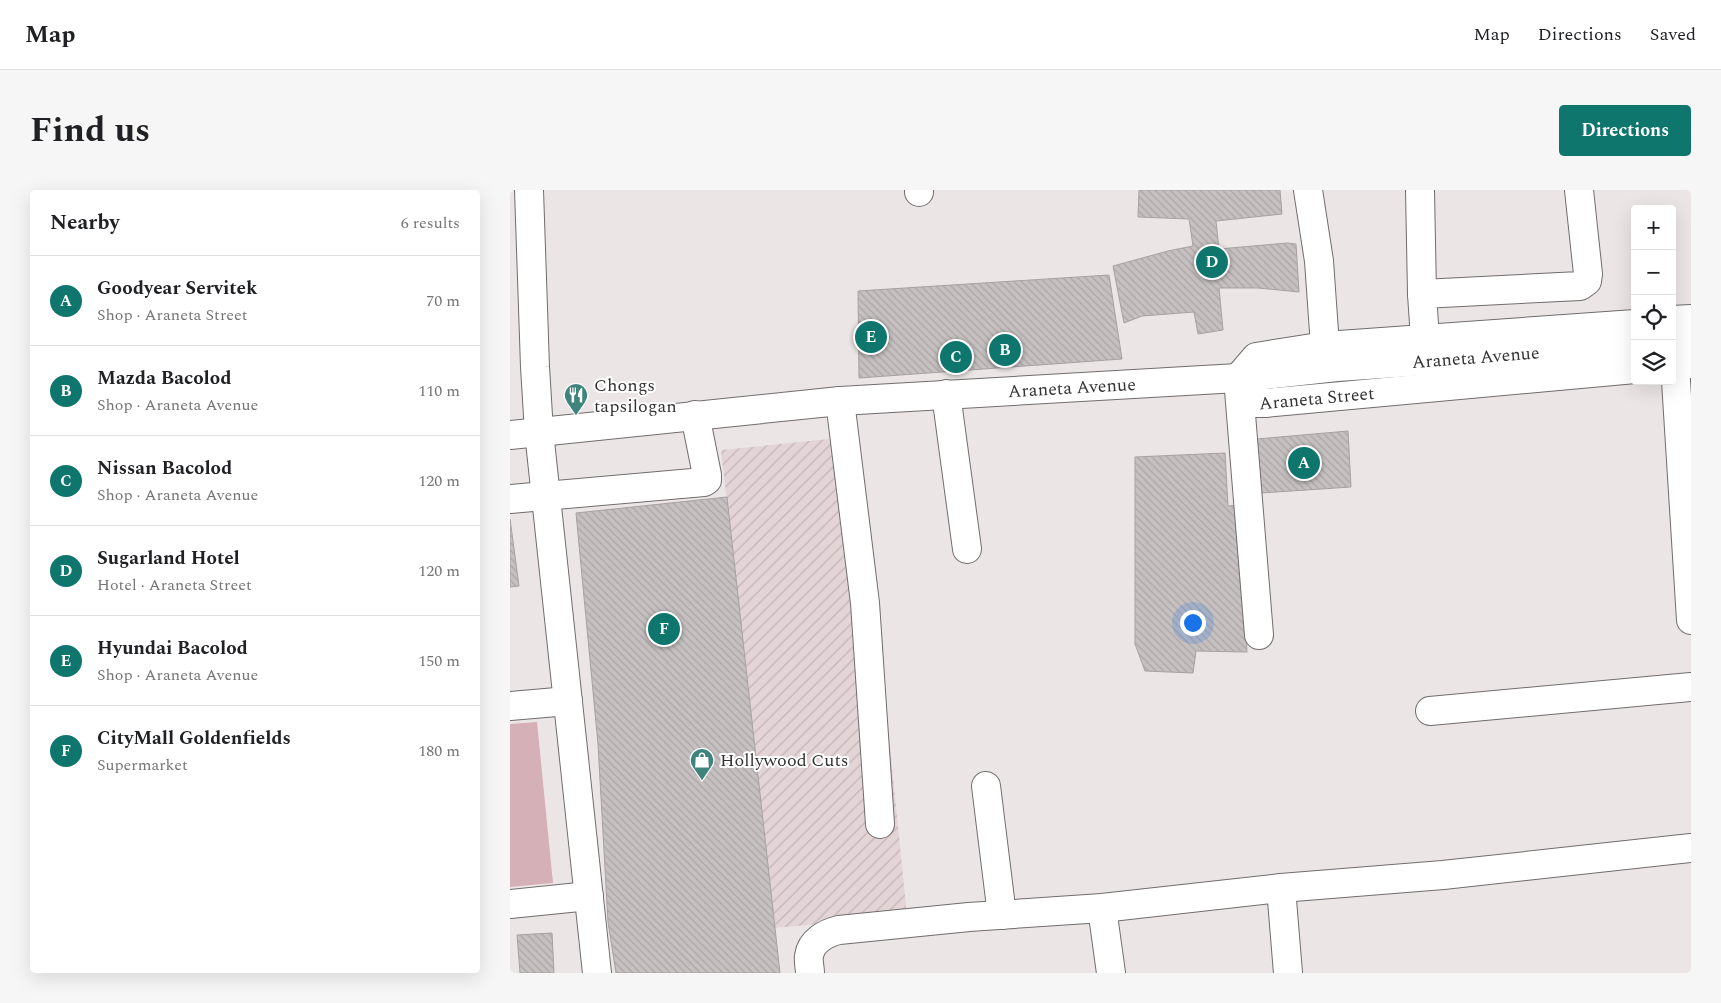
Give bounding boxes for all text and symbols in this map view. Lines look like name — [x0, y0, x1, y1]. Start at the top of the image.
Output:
text: Map — [25, 17, 75, 53]
text: Map — [1474, 21, 1510, 48]
text: Directions — [1538, 21, 1622, 48]
text: Saved — [1650, 21, 1696, 48]
text: Find us — [30, 104, 150, 157]
button: Directions — [1559, 105, 1691, 156]
map controls — [1631, 205, 1676, 385]
button: + — [1631, 205, 1676, 250]
text: Nearby — [50, 207, 120, 239]
text: 6 results — [401, 211, 460, 235]
pin: D — [1196, 243, 1228, 281]
button: − — [1631, 250, 1676, 295]
text: Goodyear Servitek — [97, 274, 257, 303]
text: A — [60, 289, 72, 313]
text: 70 m — [426, 289, 460, 313]
button: locate — [1631, 295, 1676, 340]
text: Shop · Araneta Street — [97, 303, 247, 327]
pin: E — [855, 318, 887, 356]
pin: B — [989, 331, 1021, 369]
pin: C — [940, 338, 972, 376]
street label: Araneta Avenue — [1411, 339, 1541, 376]
button: layers — [1631, 340, 1676, 385]
text: Mazda Bacolod — [97, 364, 232, 393]
street label: Araneta Avenue — [1007, 371, 1137, 405]
place label: Chongs tapsilogan — [594, 372, 677, 420]
text: B — [60, 379, 72, 403]
text: 110 m — [418, 379, 460, 403]
street label: Araneta Street — [1258, 380, 1376, 417]
restaurant icon: Chongs tapsilogan — [563, 382, 589, 416]
text: Shop · Araneta Avenue — [97, 393, 258, 417]
pin: A — [1288, 444, 1320, 482]
text: Nissan Bacolod — [97, 454, 232, 483]
text: C — [60, 469, 72, 493]
text: 120 m — [418, 469, 460, 493]
text: Shop · Araneta Avenue — [97, 483, 258, 507]
text: Sugarland Hotel — [97, 544, 240, 573]
text: D — [60, 559, 72, 583]
text: 120 m — [418, 559, 460, 583]
text: Hotel · Araneta Street — [97, 573, 252, 597]
pin: F — [648, 610, 680, 648]
your location — [1180, 610, 1206, 636]
text: Hyundai Bacolod — [97, 634, 248, 663]
text: E — [61, 649, 71, 673]
text: 150 m — [418, 649, 460, 673]
text: Shop · Araneta Avenue — [97, 663, 258, 687]
text: CityMall Goldenfields — [97, 724, 291, 753]
text: F — [61, 739, 71, 763]
text: 180 m — [418, 739, 460, 763]
shop icon: Hollywood Cuts — [689, 747, 715, 781]
place label: Hollywood Cuts — [720, 747, 849, 774]
text: Supermarket — [97, 753, 188, 777]

